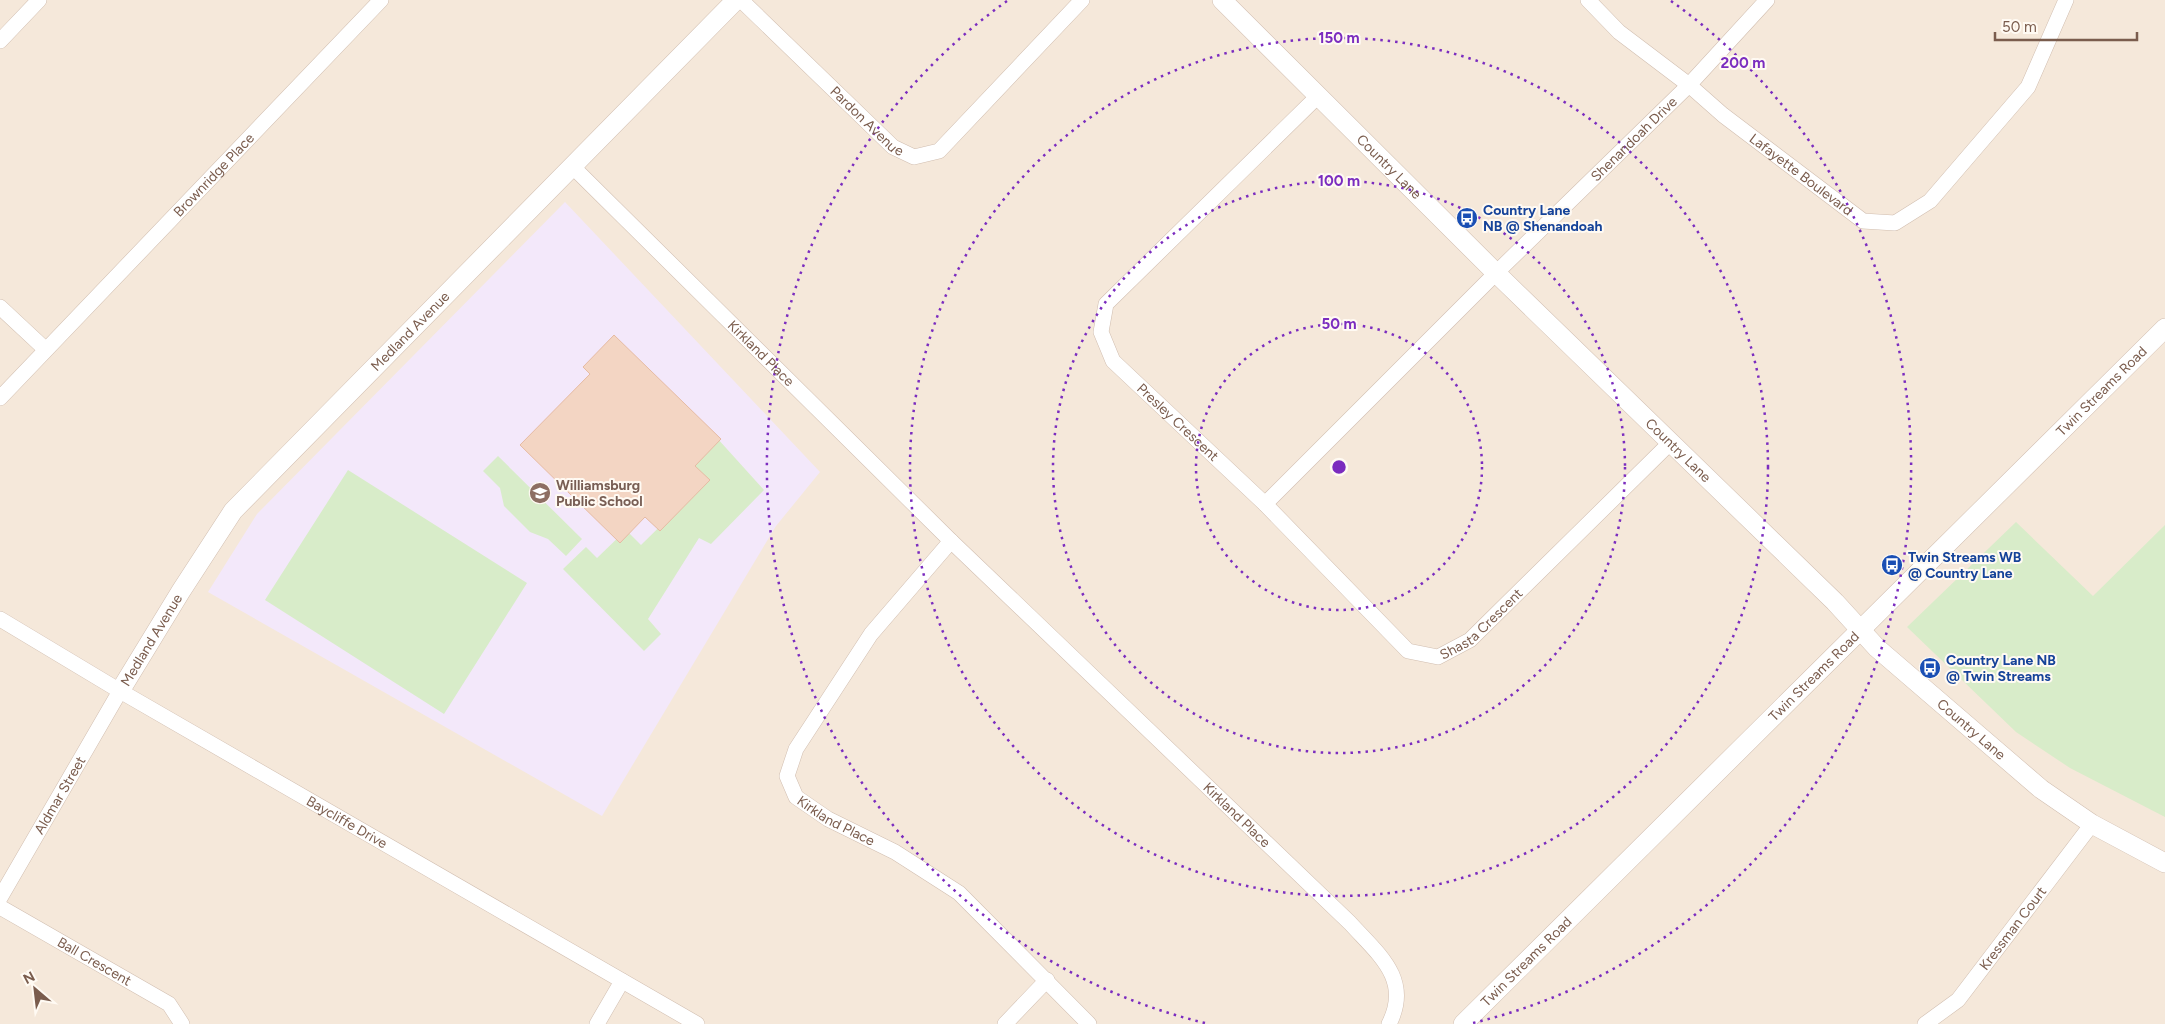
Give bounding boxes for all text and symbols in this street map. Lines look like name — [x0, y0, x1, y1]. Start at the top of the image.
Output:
scale bar — [1995, 10, 2138, 42]
text: 50 m — [2002, 18, 2037, 36]
text: 150 m — [1318, 29, 1360, 47]
text: 200 m — [1721, 54, 1765, 72]
street label: Pardon Avenue — [826, 83, 907, 160]
street label: Shenandoah Drive — [1587, 93, 1681, 185]
street label: Brownridge Place — [170, 130, 258, 220]
street label: Lafayette Boulevard — [1746, 130, 1856, 219]
street label: Country Lane — [1353, 131, 1425, 203]
text: 100 m — [1318, 172, 1360, 190]
place label: Country Lane NB @ Shenandoah — [1483, 202, 1602, 235]
bus stop icon: Country Lane NB @ Shenandoah — [1455, 206, 1479, 230]
street label: Medland Avenue — [368, 288, 454, 375]
text: 50 m — [1321, 315, 1357, 333]
street label: Kirkland Place — [724, 317, 798, 390]
street label: Twin Streams Road — [2053, 343, 2151, 440]
street label: Presley Crescent — [1133, 380, 1222, 465]
street label: Country Lane — [1642, 415, 1715, 486]
centre of rings — [1330, 458, 1348, 476]
place label: Williamsburg Public School — [556, 477, 643, 510]
school or university icon: Williamsburg Public School — [528, 481, 552, 505]
place label: Twin Streams WB @ Country Lane — [1908, 549, 2022, 582]
bus stop icon: Twin Streams WB @ Country Lane — [1880, 553, 1904, 577]
street label: Shasta Crescent — [1437, 585, 1526, 663]
street label: Medland Avenue — [117, 591, 186, 689]
street label: Twin Streams Road — [1765, 628, 1863, 725]
place label: Country Lane NB @ Twin Streams — [1946, 652, 2056, 685]
bus stop icon: Country Lane NB @ Twin Streams — [1918, 656, 1942, 680]
street label: Country Lane — [1933, 696, 2009, 764]
street label: Aldmar Street — [31, 753, 89, 837]
street label: Kirkland Place — [1199, 779, 1274, 851]
street label: Baycliffe Drive — [303, 792, 390, 853]
street label: Kirkland Place — [794, 792, 878, 850]
street label: Kressman Court — [1976, 883, 2050, 974]
street label: Twin Streams Road — [1478, 913, 1575, 1010]
street label: Ball Crescent — [54, 934, 134, 990]
north arrow — [10, 964, 60, 1014]
text: N — [20, 968, 38, 988]

